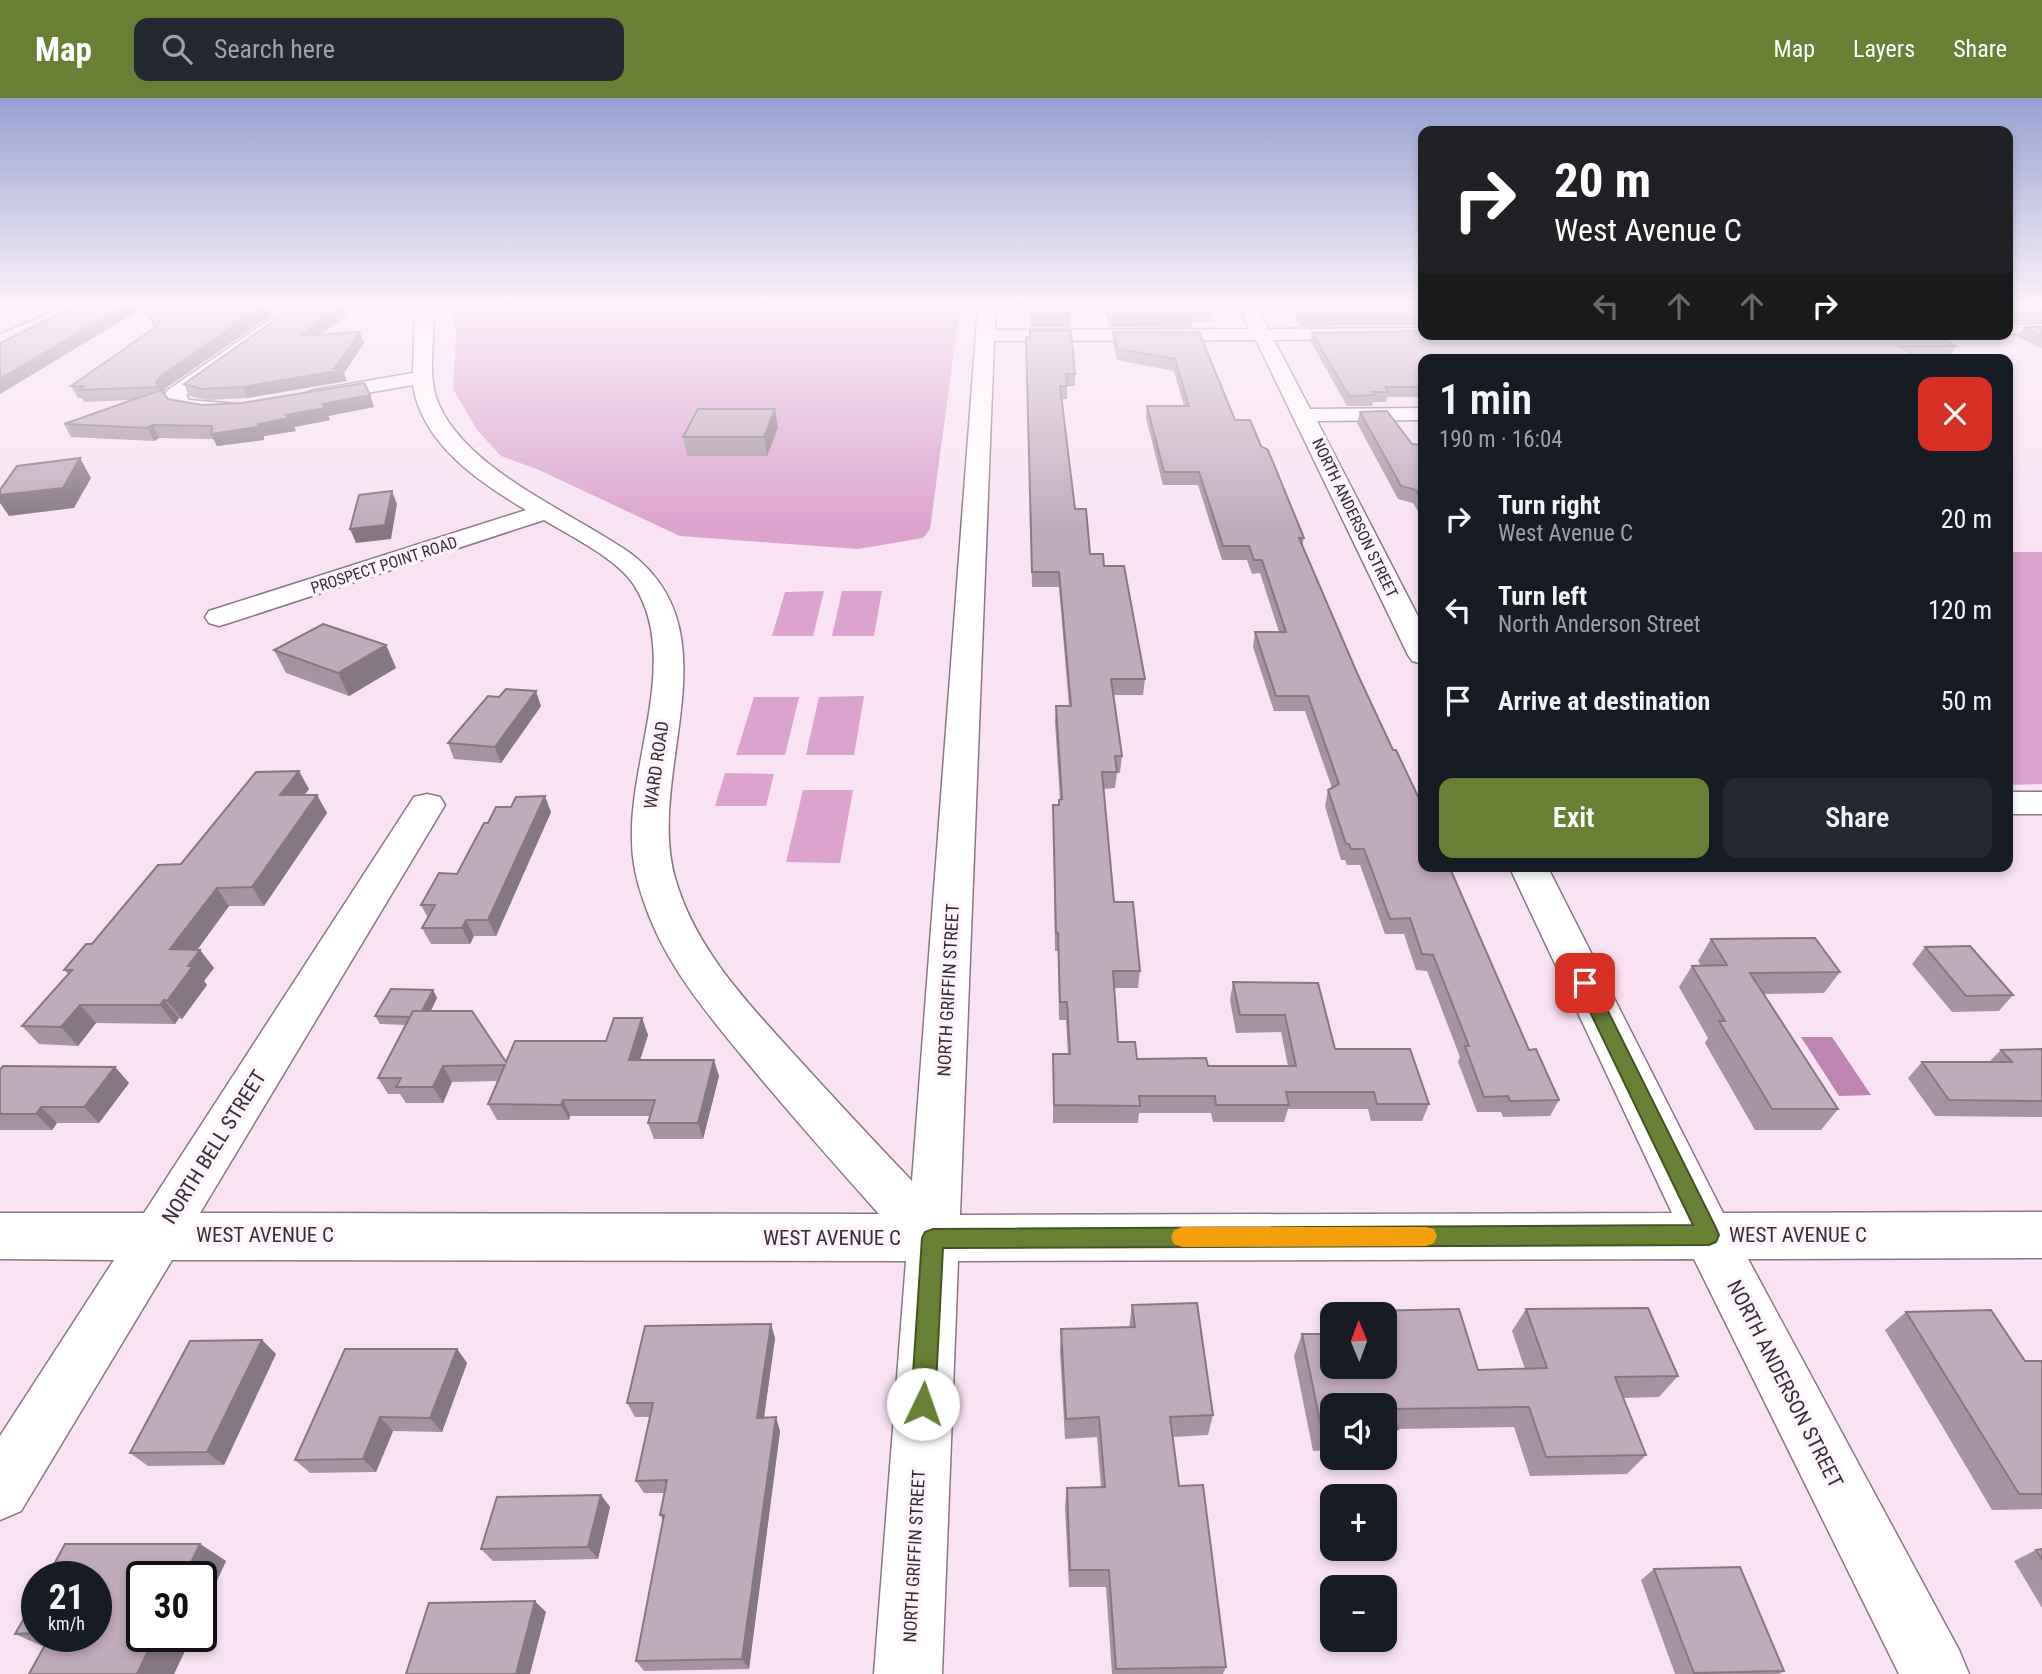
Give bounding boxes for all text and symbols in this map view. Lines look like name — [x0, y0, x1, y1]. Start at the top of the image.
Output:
search box — [134, 18, 624, 81]
text: Map — [35, 30, 92, 69]
icon: search — [158, 30, 196, 68]
text: Search here — [214, 34, 335, 64]
text: Map — [1774, 35, 1815, 63]
text: Layers — [1853, 35, 1915, 63]
text: Share — [1953, 35, 2007, 63]
text: 20 m — [1554, 152, 1651, 209]
icon: right — [1439, 154, 1530, 245]
text: West Avenue C — [1554, 211, 1742, 249]
icon: left — [1587, 287, 1625, 325]
icon: ahead — [1660, 287, 1698, 325]
icon: ahead — [1733, 287, 1771, 325]
icon: right — [1806, 287, 1844, 325]
text: 1 min — [1439, 375, 1532, 424]
button: close — [1918, 377, 1992, 451]
text: 190 m · 16:04 — [1439, 426, 1563, 453]
street label: NORTH ANDERSON STREET — [1308, 435, 1402, 601]
text: Turn right — [1498, 490, 1600, 520]
icon: right — [1439, 500, 1477, 538]
text: 20 m — [1941, 504, 1992, 534]
text: West Avenue C — [1498, 520, 1633, 547]
street label: PROSPECT POINT ROAD — [308, 532, 460, 598]
text: Turn left — [1498, 581, 1587, 611]
icon: left — [1439, 591, 1477, 629]
text: 120 m — [1928, 595, 1992, 625]
text: North Anderson Street — [1498, 611, 1701, 638]
icon: arrive — [1439, 682, 1477, 720]
text: Arrive at destination — [1498, 686, 1710, 716]
text: 50 m — [1941, 686, 1992, 716]
street label: WARD ROAD — [639, 720, 673, 810]
button: Exit — [1439, 778, 1709, 858]
button: Share — [1723, 778, 1992, 858]
street label: NORTH GRIFFIN STREET — [933, 903, 963, 1077]
pin — [1555, 953, 1615, 1013]
icon: arrive — [1566, 964, 1604, 1002]
street label: NORTH BELL STREET — [157, 1066, 271, 1228]
street label: WEST AVENUE C — [196, 1223, 334, 1247]
street label: WEST AVENUE C — [1729, 1223, 1867, 1247]
street label: WEST AVENUE C — [763, 1226, 901, 1250]
street label: NORTH ANDERSON STREET — [1722, 1276, 1848, 1492]
north arrow — [1320, 1302, 1396, 1379]
map controls — [1320, 1302, 1397, 1652]
position arrow — [886, 1367, 960, 1441]
button: sound — [1320, 1393, 1397, 1470]
street label: NORTH GRIFFIN STREET — [899, 1469, 929, 1643]
button: + — [1320, 1484, 1397, 1561]
speed limit sign: 30 — [126, 1561, 217, 1652]
button: − — [1320, 1575, 1397, 1652]
text: 21 — [49, 1577, 84, 1618]
text: km/h — [48, 1613, 85, 1634]

